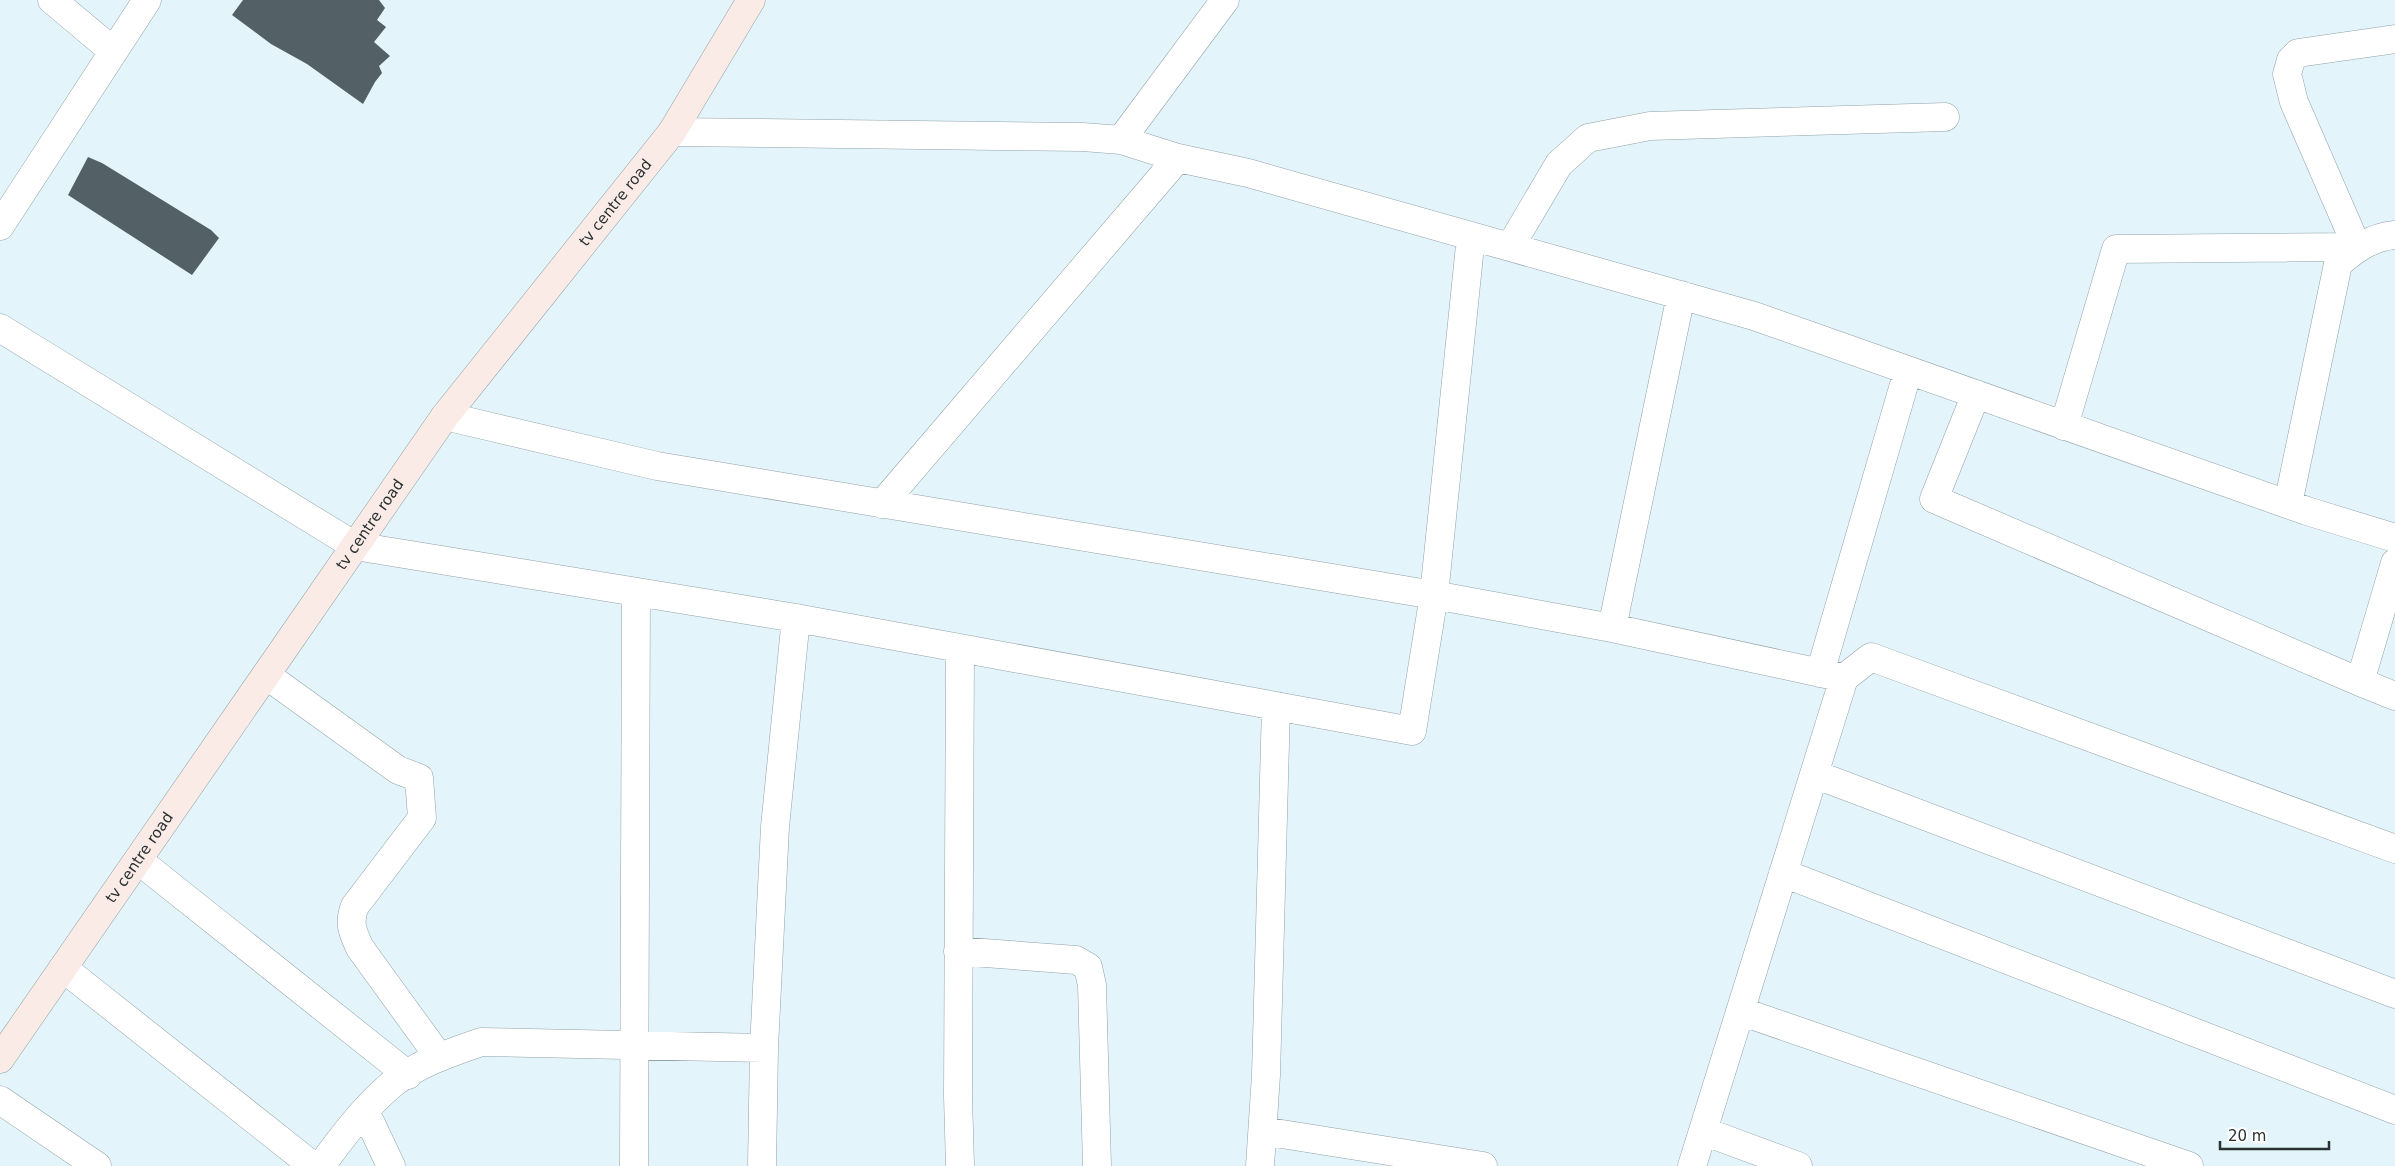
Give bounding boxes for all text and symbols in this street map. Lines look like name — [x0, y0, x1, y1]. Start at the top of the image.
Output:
street label: tv centre road — [575, 156, 656, 250]
street label: tv centre road — [332, 476, 407, 573]
street label: tv centre road — [102, 809, 177, 906]
scale bar — [2220, 1118, 2329, 1150]
text: 20 m — [2228, 1127, 2266, 1145]

